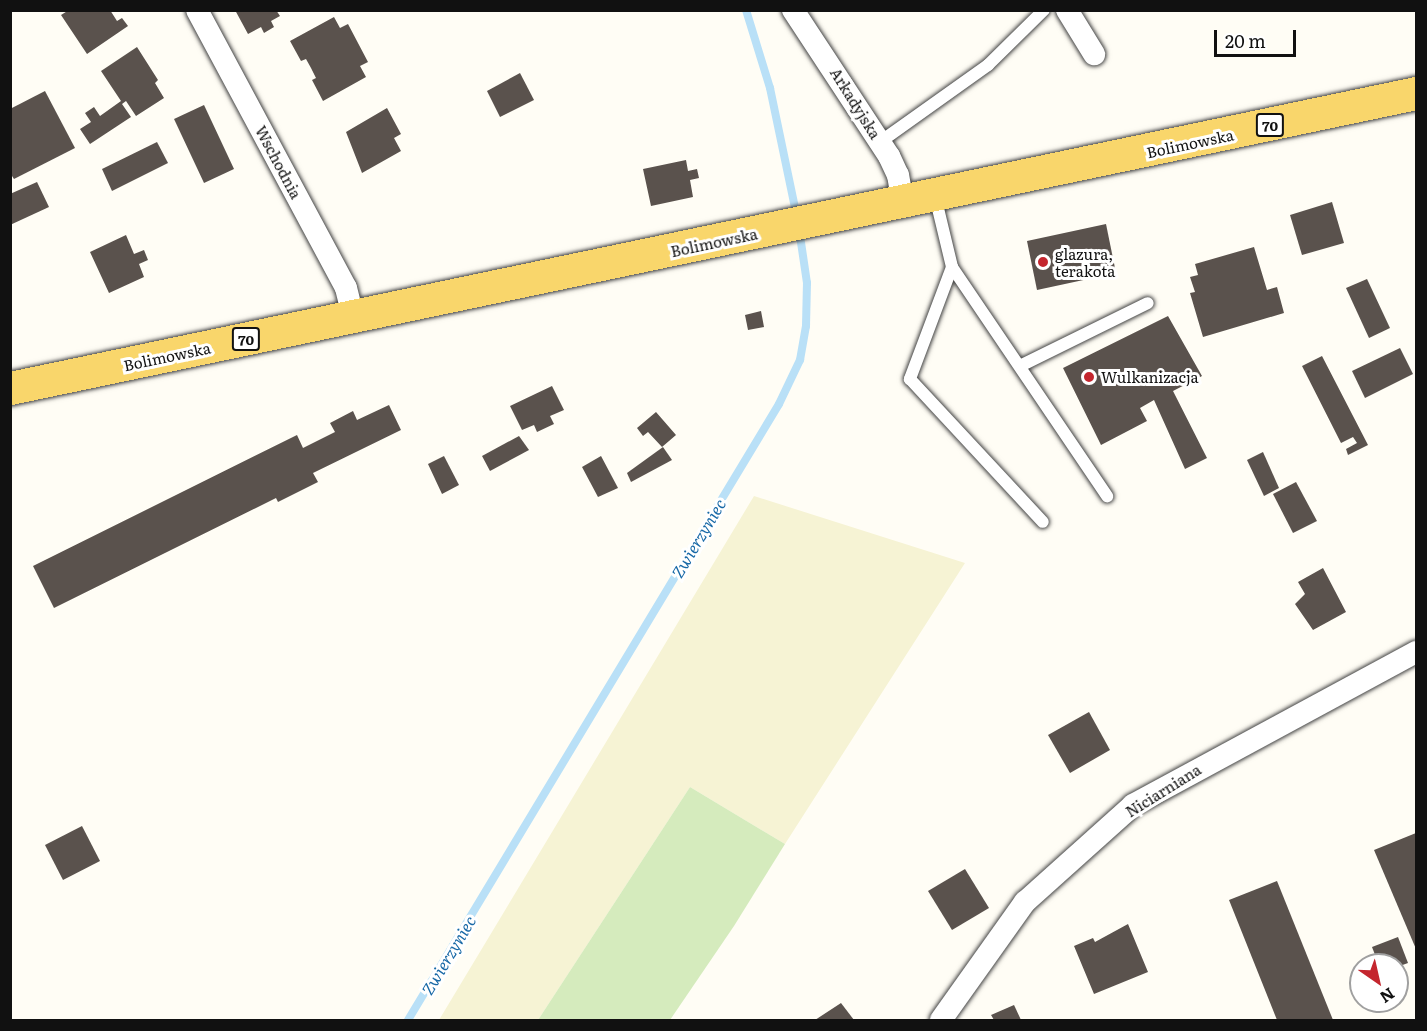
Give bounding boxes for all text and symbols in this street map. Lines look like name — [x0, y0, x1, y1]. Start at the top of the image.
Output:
scale bar — [1217, 18, 1300, 56]
text: 20 m — [1225, 27, 1266, 54]
street label: Arkadyjska — [827, 64, 885, 142]
road number: 70 — [1255, 114, 1285, 136]
street label: Wschodnia — [252, 122, 306, 202]
street label: Bolimowska — [1145, 125, 1235, 161]
street label: Bolimowska — [669, 224, 759, 260]
place label: glazura, terakota — [1055, 244, 1115, 279]
marker: glazura, terakota — [1036, 255, 1050, 269]
road number: 70 — [231, 328, 261, 350]
street label: Bolimowska — [122, 338, 212, 374]
place label: Wulkanizacja — [1101, 368, 1199, 386]
marker: Wulkanizacja — [1082, 370, 1096, 384]
water label: Zwierzyniec — [667, 495, 729, 581]
street label: Niciarniana — [1122, 760, 1204, 820]
water label: Zwierzyniec — [417, 912, 479, 998]
north arrow — [1349, 953, 1409, 1013]
text: N — [1376, 983, 1400, 1010]

